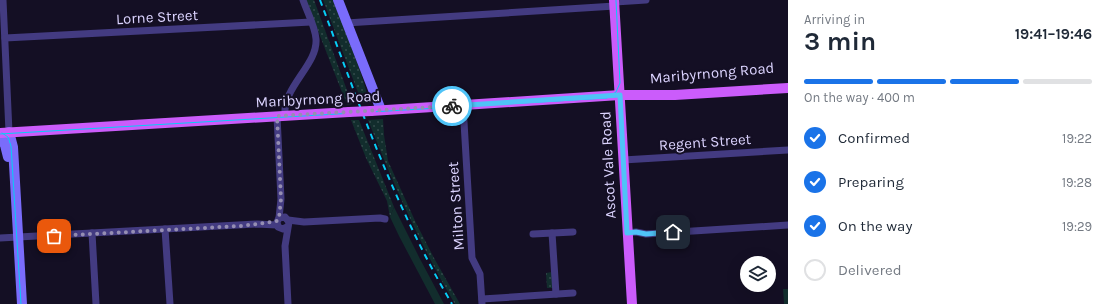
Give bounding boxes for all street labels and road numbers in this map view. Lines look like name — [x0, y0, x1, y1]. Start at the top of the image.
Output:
street label: Lorne Street — [116, 6, 199, 28]
street label: Maribyrnong Road — [649, 59, 775, 87]
street label: Maribyrnong Road — [255, 87, 381, 111]
street label: Ascot Vale Road — [596, 111, 620, 219]
street label: Regent Street — [658, 130, 752, 154]
street label: Milton Street — [444, 161, 468, 251]

